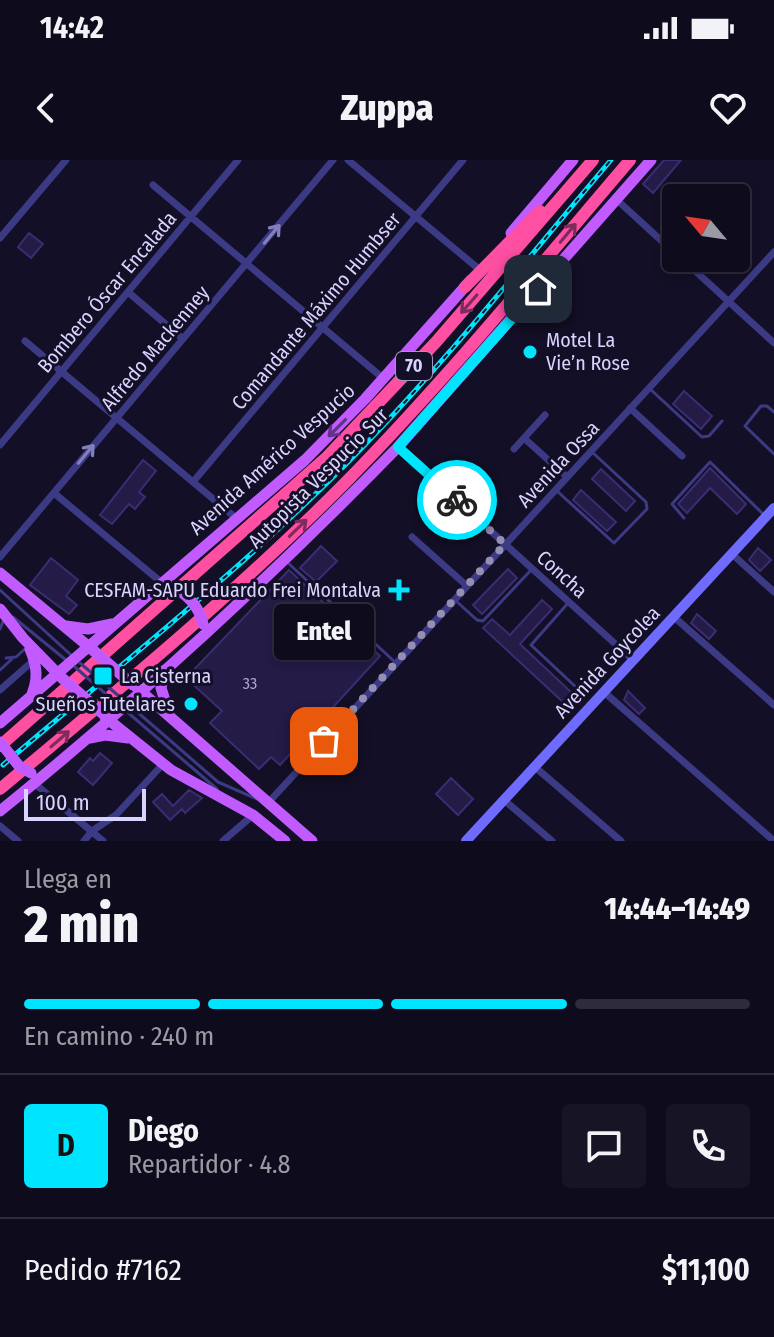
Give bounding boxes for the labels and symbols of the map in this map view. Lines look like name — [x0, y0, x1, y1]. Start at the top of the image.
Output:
north arrow — [662, 184, 750, 272]
street label: Bombero Óscar Encalada — [33, 206, 181, 378]
street label: Comandante Máximo Humbser — [226, 207, 406, 415]
one-way arrow — [559, 223, 577, 244]
one-way arrow — [263, 224, 281, 245]
pin — [504, 255, 572, 323]
street label: Alfredo Mackenney — [96, 281, 214, 415]
one-way arrow — [460, 293, 478, 313]
place label: Motel La Vie’n Rose — [546, 328, 630, 375]
marker: Motel La Vie’n Rose — [521, 343, 539, 361]
road number: 70 — [396, 352, 432, 380]
street label: Avenida Américo Vespucio — [184, 378, 360, 540]
street label: Autopista Vespucio Sur — [243, 403, 393, 553]
street label: Avenida Ossa — [512, 416, 604, 512]
one-way arrow — [328, 418, 347, 437]
one-way arrow — [77, 445, 95, 465]
courier — [417, 460, 497, 540]
one-way arrow — [288, 519, 307, 538]
street label: Concha — [532, 545, 592, 603]
place label: CESFAM-SAPU Eduardo Frei Montalva — [84, 578, 381, 602]
marker: CESFAM-SAPU Eduardo Frei Montalva — [388, 579, 410, 601]
street label: Avenida Goycolea — [549, 601, 665, 723]
callout: Entel — [274, 605, 374, 661]
place label: La Cisterna — [121, 664, 211, 688]
marker: La Cisterna — [92, 665, 114, 687]
house number: 33 — [243, 674, 257, 693]
place label: Sueños Tutelares — [36, 692, 175, 716]
marker: Sueños Tutelares — [182, 695, 200, 713]
pin — [290, 707, 358, 775]
one-way arrow — [49, 730, 69, 748]
scale bar — [24, 785, 146, 821]

